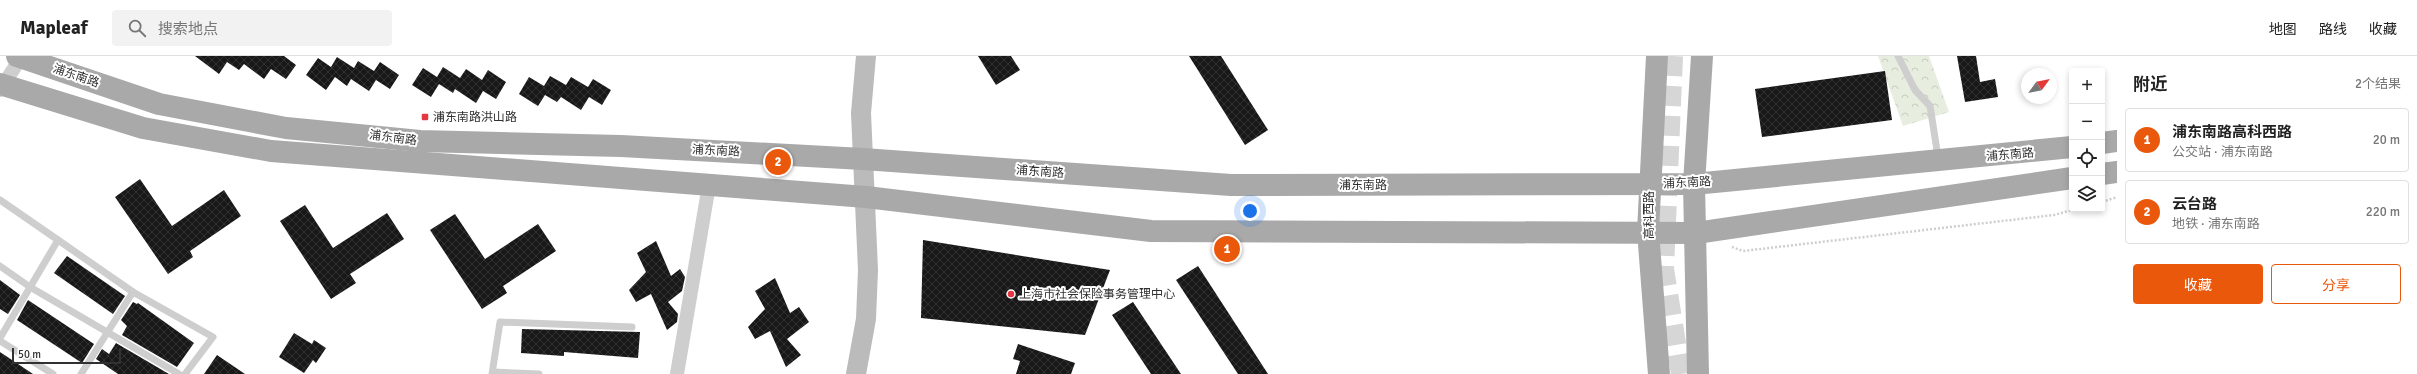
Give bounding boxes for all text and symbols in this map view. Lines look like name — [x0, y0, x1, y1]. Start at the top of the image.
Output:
search box — [112, 10, 392, 46]
text: Mapleaf — [20, 16, 88, 40]
icon: search — [126, 17, 148, 39]
text: 搜索地点 — [158, 20, 218, 38]
text: 地图 — [2269, 21, 2297, 38]
text: 路线 — [2319, 21, 2347, 38]
text: 收藏 — [2369, 21, 2397, 38]
street label: 浦东南路 — [51, 61, 101, 91]
north arrow — [2021, 68, 2057, 104]
map controls — [2069, 68, 2105, 212]
button: + — [2069, 68, 2105, 104]
text: 附近 — [2133, 74, 2167, 95]
text: 2个结果 — [2355, 76, 2401, 92]
button: − — [2069, 104, 2105, 140]
place label: 浦东南路洪山路 — [433, 110, 517, 125]
marker: 浦东南路洪山路 — [420, 112, 430, 122]
text: 浦东南路高科西路 — [2172, 123, 2292, 141]
street label: 浦东南路 — [368, 128, 418, 148]
text: 1 — [2143, 132, 2151, 148]
text: 20 m — [2373, 132, 2400, 148]
button: locate — [2069, 140, 2105, 176]
street label: 浦东南路 — [692, 142, 740, 160]
text: 公交站 · 浦东南路 — [2172, 144, 2273, 160]
street label: 浦东南路 — [1985, 145, 2035, 165]
pin: 2 — [765, 147, 791, 177]
street label: 浦东南路 — [1016, 163, 1064, 181]
street label: 浦东南路 — [1663, 174, 1711, 192]
button: layers — [2069, 176, 2105, 212]
street label: 浦东南路 — [1339, 178, 1387, 193]
street label: 高科西路 — [1642, 191, 1657, 239]
text: 云台路 — [2172, 195, 2217, 213]
your location — [1240, 201, 1260, 221]
text: 2 — [2143, 204, 2151, 220]
text: 220 m — [2366, 204, 2400, 220]
text: 地铁 · 浦东南路 — [2172, 216, 2260, 232]
pin: 1 — [1214, 234, 1240, 264]
button: 收藏 — [2133, 264, 2263, 304]
button: 分享 — [2271, 264, 2401, 304]
place label: 上海市社会保险事务管理中心 — [1019, 287, 1175, 302]
marker: 上海市社会保险事务管理中心 — [1006, 289, 1016, 299]
scale bar — [12, 346, 121, 365]
text: 50 m — [18, 348, 41, 361]

